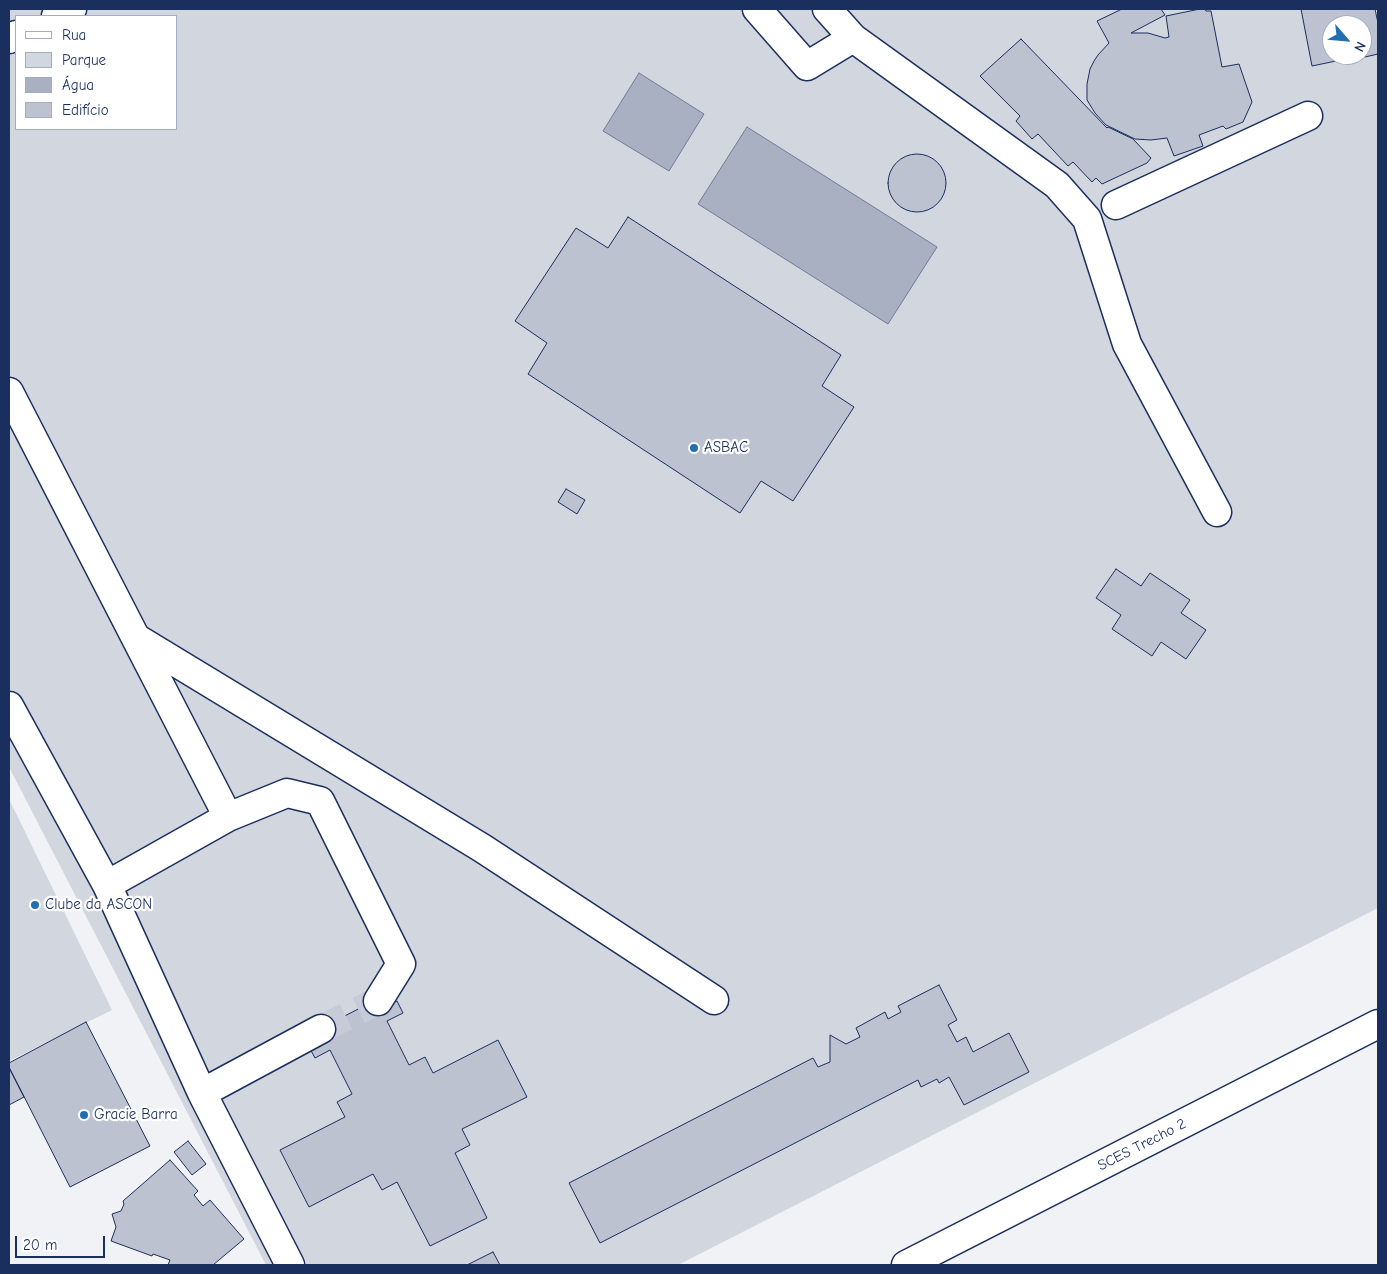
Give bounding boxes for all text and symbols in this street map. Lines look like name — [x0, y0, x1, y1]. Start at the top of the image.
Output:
legend — [15, 15, 178, 130]
north arrow — [1322, 15, 1372, 65]
text: Rua — [62, 26, 86, 44]
text: N — [1350, 39, 1370, 55]
text: Parque — [62, 51, 106, 69]
text: Água — [62, 76, 94, 94]
text: Edifício — [62, 101, 109, 119]
place label: ASBAC — [704, 439, 748, 457]
marker: ASBAC — [688, 442, 700, 454]
place label: Clube da ASCON — [45, 896, 152, 914]
marker: Clube da ASCON — [29, 899, 41, 911]
place label: Gracie Barra — [94, 1106, 178, 1124]
marker: Gracie Barra — [78, 1109, 90, 1121]
street label: SCES Trecho 2 — [1095, 1115, 1189, 1175]
scale bar — [18, 1226, 108, 1258]
text: 20 m — [23, 1236, 57, 1254]

